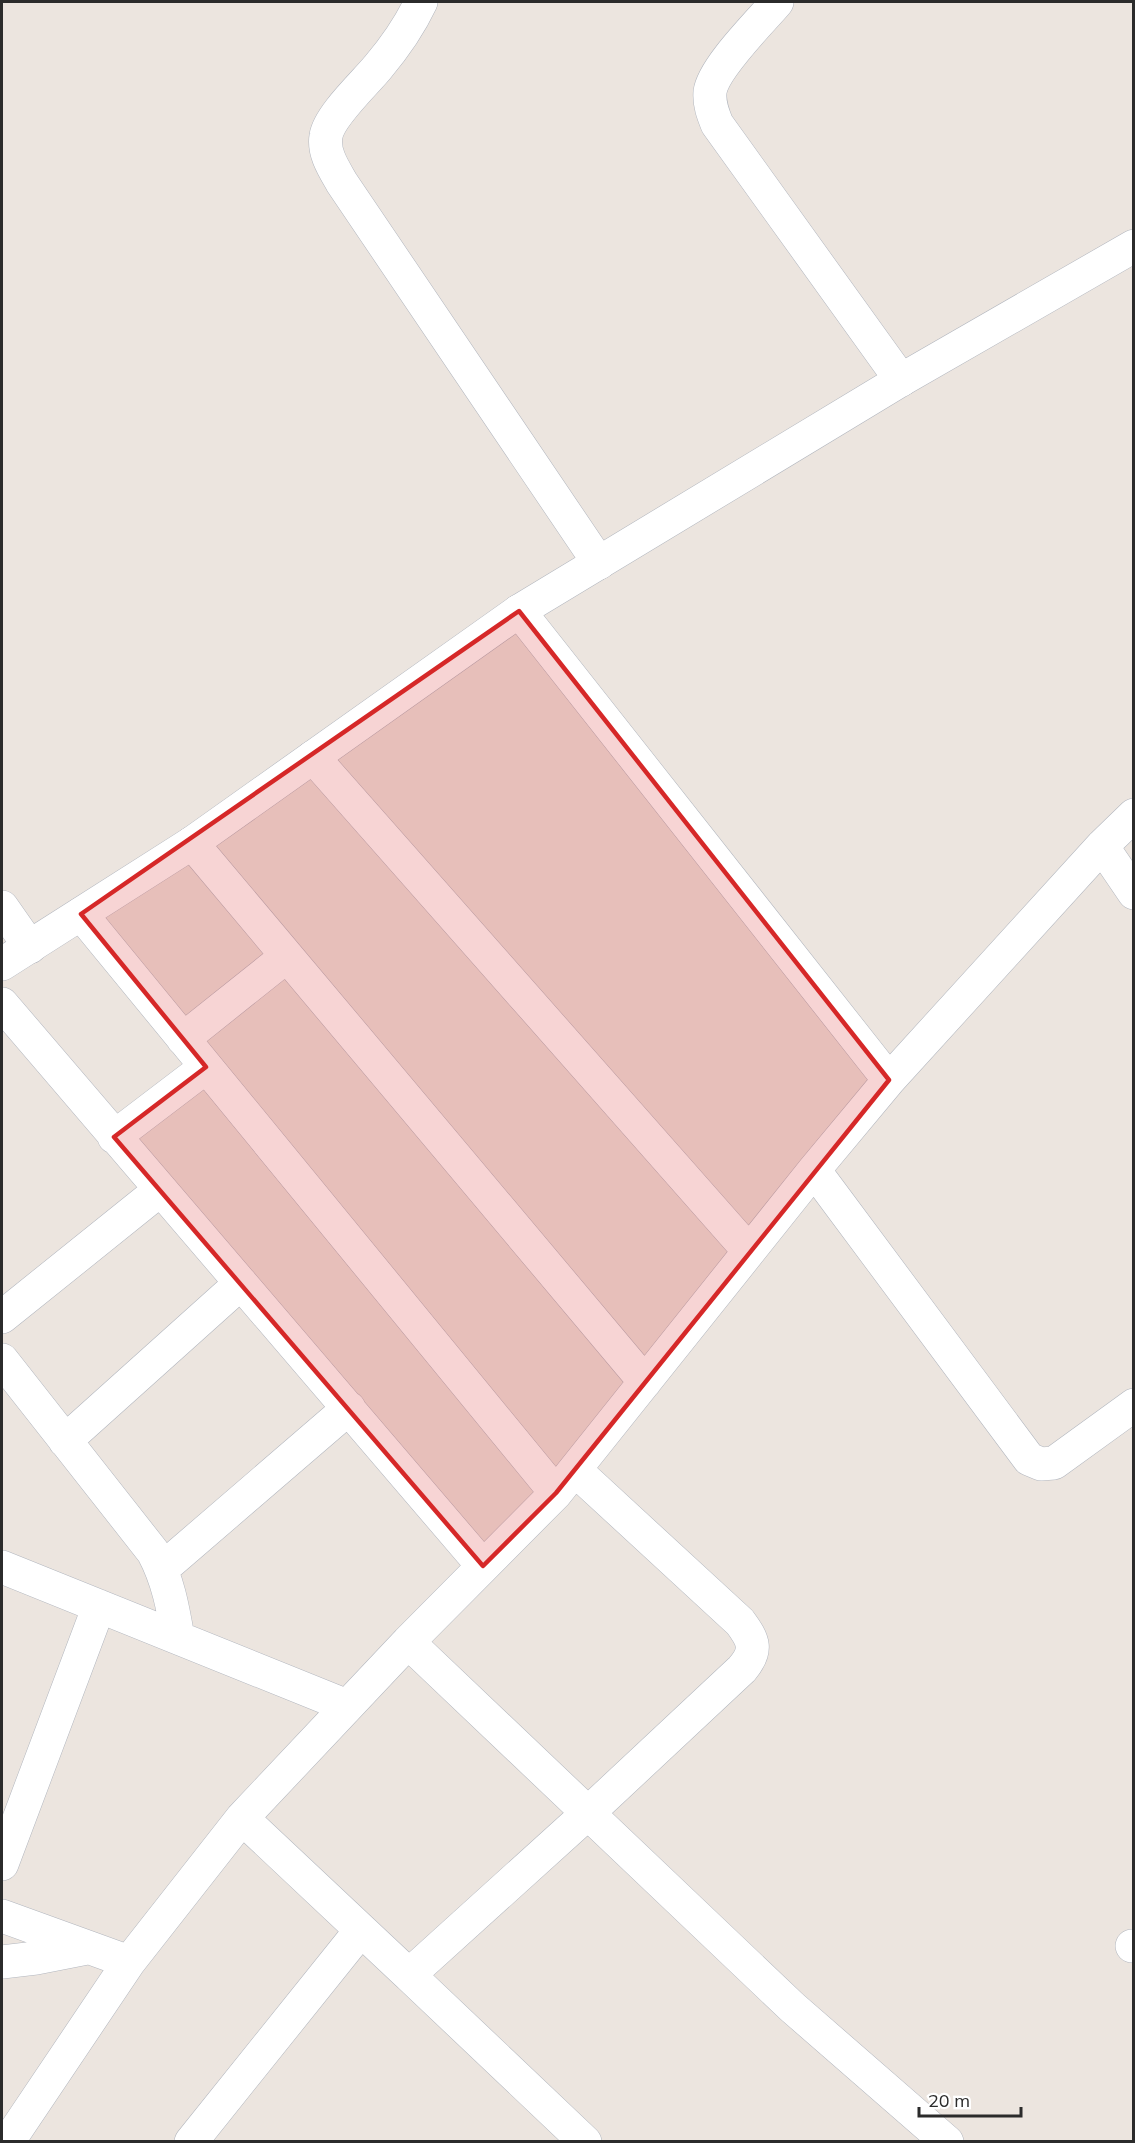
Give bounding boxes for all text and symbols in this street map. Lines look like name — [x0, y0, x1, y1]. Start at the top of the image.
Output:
scale bar — [919, 2080, 1021, 2118]
text: 20 m — [928, 2089, 970, 2112]

